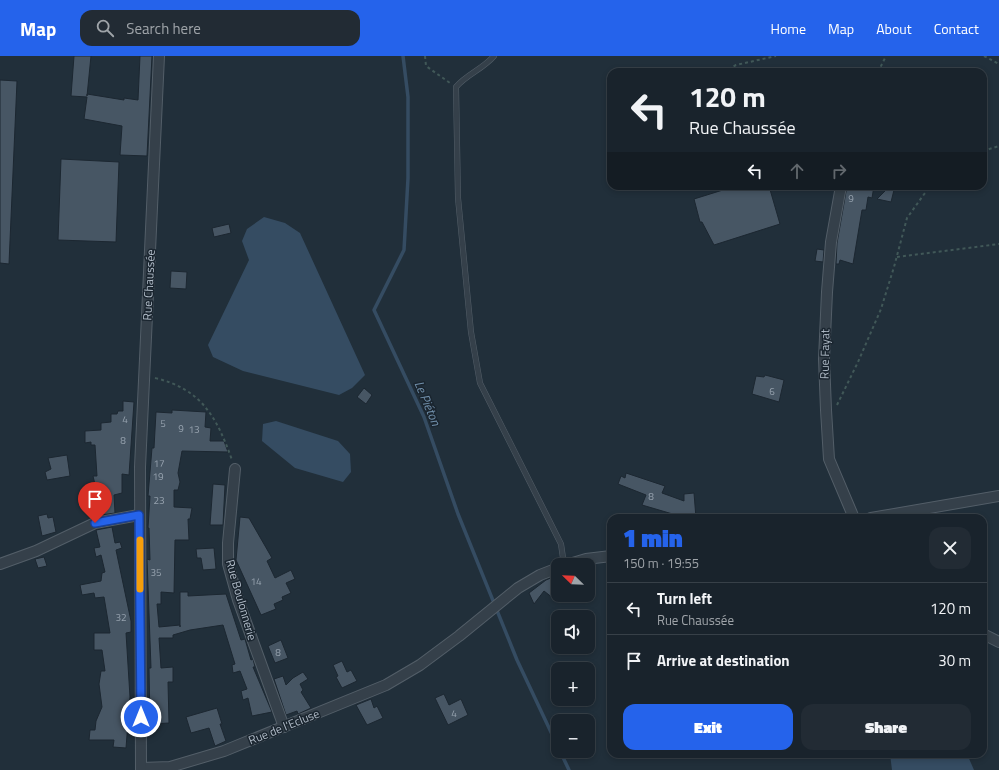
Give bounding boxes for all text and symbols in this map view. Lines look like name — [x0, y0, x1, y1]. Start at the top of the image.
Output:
search box — [80, 10, 360, 46]
text: Map — [20, 14, 56, 43]
icon: search — [94, 17, 116, 39]
text: Search here — [126, 17, 201, 40]
text: Home — [771, 18, 806, 39]
text: Map — [828, 18, 854, 39]
text: About — [876, 18, 912, 39]
text: Contact — [934, 18, 979, 39]
text: 120 m — [689, 75, 766, 118]
icon: left — [623, 84, 675, 136]
text: Rue Chaussée — [689, 114, 796, 141]
icon: left — [744, 160, 766, 182]
icon: ahead — [786, 160, 808, 182]
icon: right — [828, 160, 850, 182]
house number: 9 — [848, 191, 854, 206]
street label: Rue Chaussée — [137, 249, 160, 321]
street label: Rue Fayat — [815, 328, 834, 379]
water label: Le Piéton — [410, 377, 447, 429]
house number: 6 — [769, 384, 775, 399]
house number: 4 — [122, 412, 128, 427]
house number: 5 — [160, 416, 166, 431]
house number: 9 — [178, 421, 184, 436]
house number: 13 — [188, 422, 200, 437]
house number: 8 — [120, 433, 126, 448]
house number: 17 — [153, 456, 165, 471]
house number: 19 — [152, 469, 164, 484]
pin — [78, 482, 112, 523]
icon: arrive — [84, 488, 106, 510]
house number: 8 — [648, 489, 654, 504]
house number: 23 — [153, 493, 165, 508]
text: 1 min — [623, 520, 683, 556]
button: close — [929, 527, 971, 569]
text: 150 m · 19:55 — [623, 553, 699, 573]
street label: Rue Boulonnerie — [221, 557, 262, 643]
north arrow — [551, 558, 595, 602]
map controls — [551, 558, 595, 758]
house number: 35 — [150, 565, 162, 580]
house number: 14 — [250, 574, 262, 589]
text: Turn left — [657, 587, 712, 610]
text: 120 m — [930, 597, 971, 620]
icon: left — [623, 598, 645, 620]
house number: 32 — [115, 610, 127, 625]
button: sound — [551, 610, 595, 654]
text: Rue Chaussée — [657, 610, 734, 630]
house number: 8 — [275, 645, 281, 660]
text: Arrive at destination — [657, 649, 790, 672]
text: 30 m — [938, 649, 971, 672]
icon: arrive — [623, 650, 645, 672]
button: + — [551, 662, 595, 706]
position arrow — [120, 696, 162, 738]
street label: Rue de l'Ecluse — [245, 704, 322, 749]
button: Exit — [623, 704, 793, 750]
button: Share — [801, 704, 971, 750]
house number: 4 — [451, 706, 457, 721]
button: − — [551, 714, 595, 758]

